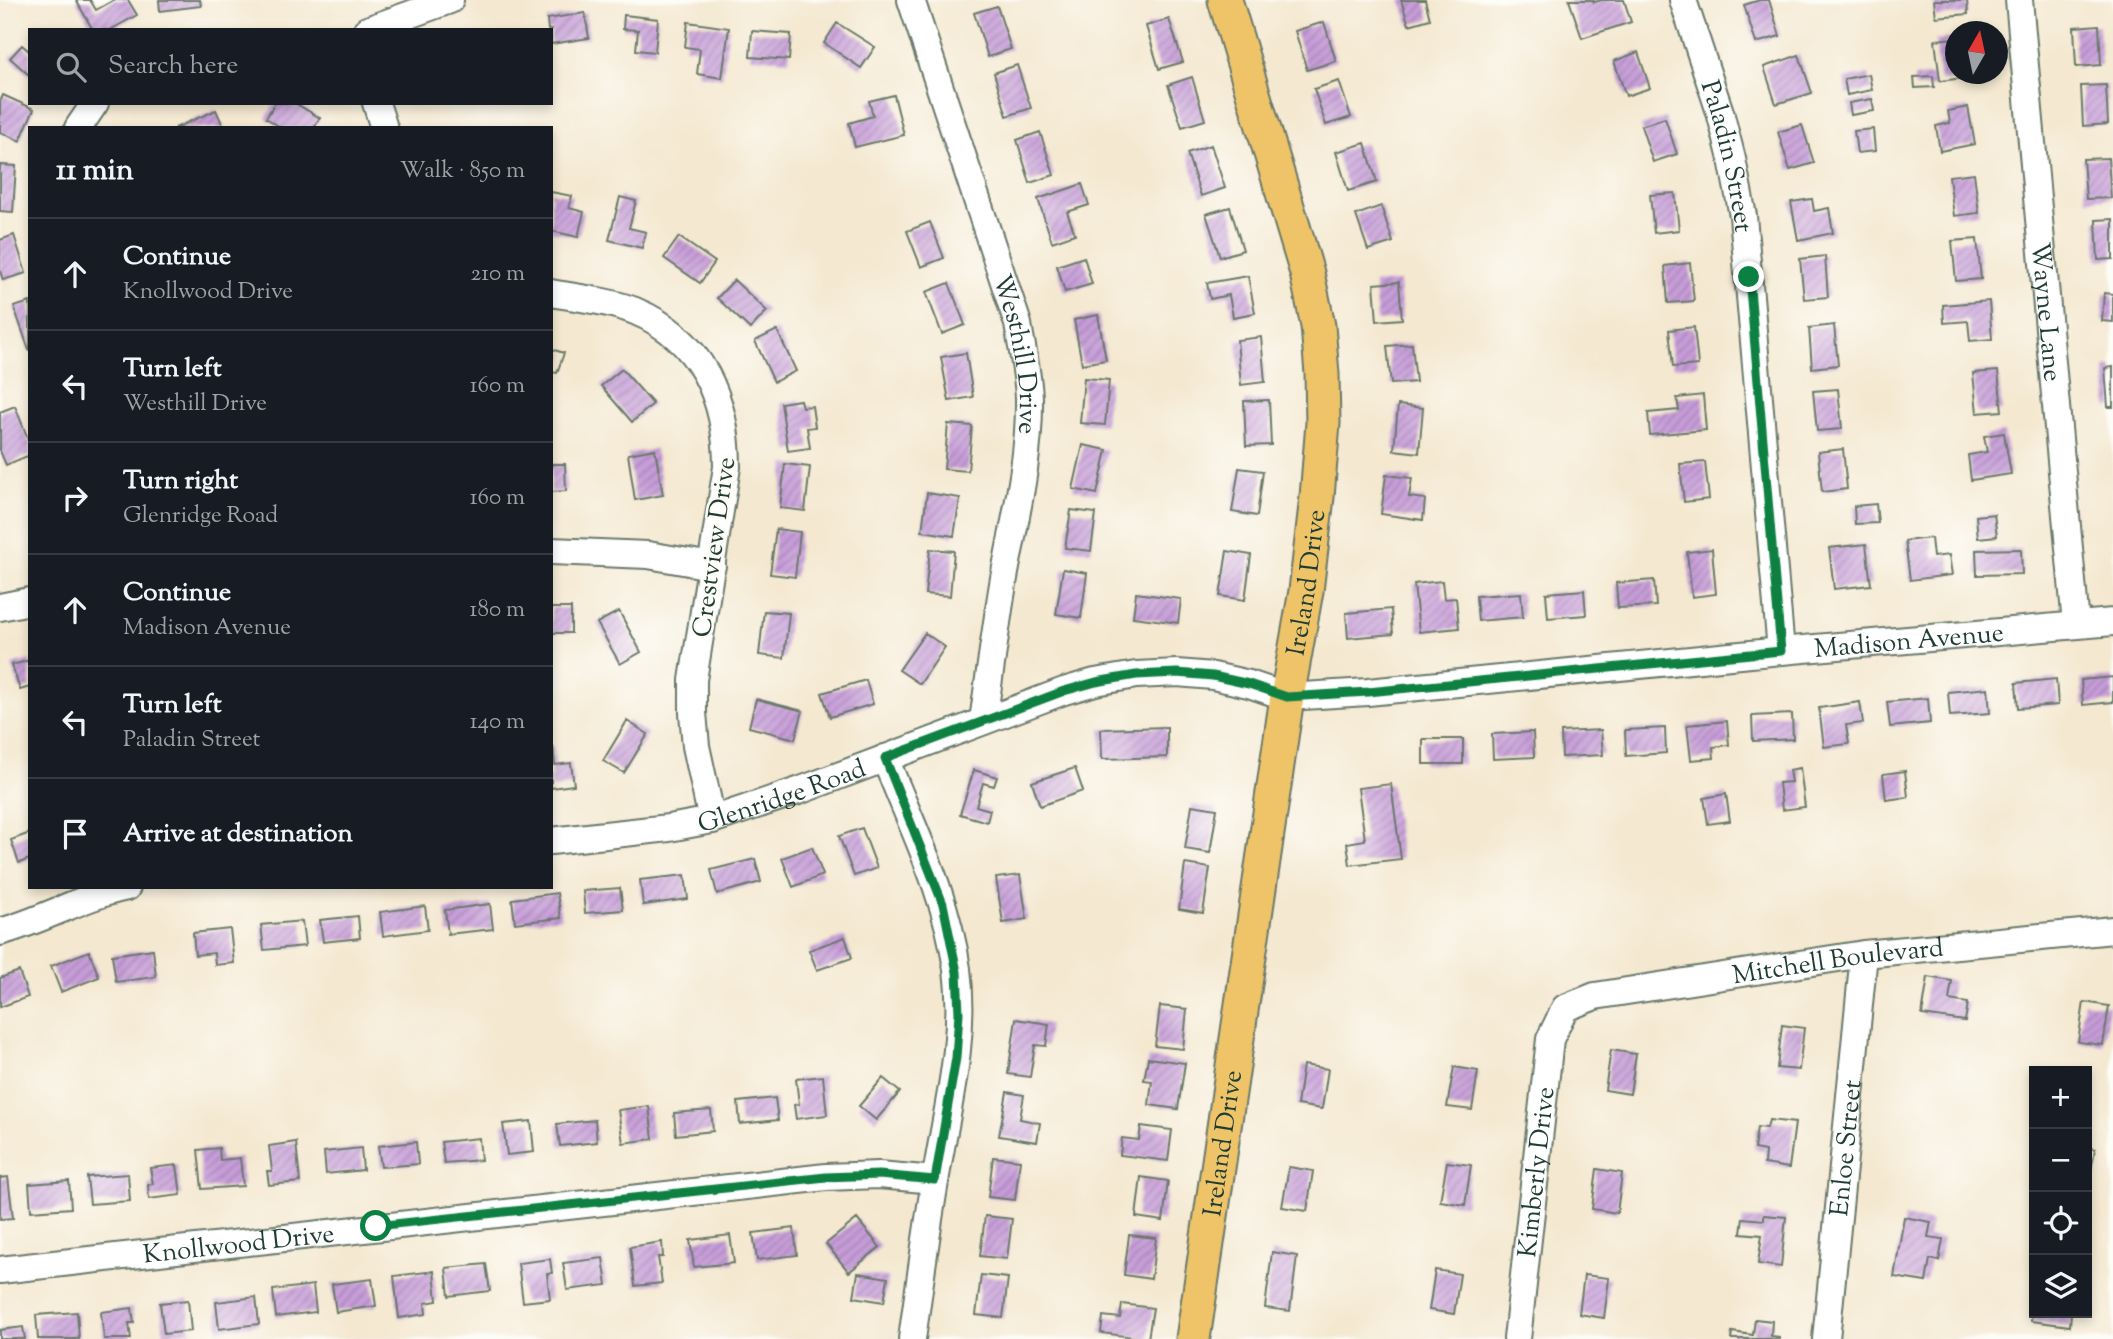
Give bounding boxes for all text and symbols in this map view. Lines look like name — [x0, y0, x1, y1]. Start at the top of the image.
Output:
north arrow — [1945, 21, 2008, 84]
search box — [28, 28, 553, 105]
icon: search — [52, 48, 90, 86]
text: Search here — [108, 48, 238, 85]
street label: Paladin Street — [1690, 76, 1760, 234]
text: 11 min — [56, 150, 134, 193]
text: Walk · 850 m — [400, 155, 525, 188]
text: Continue — [123, 239, 231, 276]
street label: Wayne Lane — [2020, 241, 2070, 383]
icon: ahead — [56, 255, 94, 293]
text: 210 m — [471, 258, 525, 291]
route end — [1733, 261, 1764, 292]
street label: Westhill Drive — [982, 270, 1045, 435]
text: Knollwood Drive — [123, 276, 293, 309]
text: Turn left — [123, 351, 222, 388]
icon: left — [56, 367, 94, 405]
text: 160 m — [470, 370, 525, 403]
text: Westhill Drive — [123, 388, 267, 421]
street label: Crestview Drive — [685, 455, 746, 640]
text: Turn right — [123, 463, 238, 500]
icon: right — [56, 479, 94, 517]
text: 160 m — [470, 482, 525, 515]
text: Glenridge Road — [123, 500, 278, 533]
street label: Ireland Drive — [1279, 507, 1336, 659]
text: Continue — [123, 575, 231, 612]
icon: ahead — [56, 591, 94, 629]
text: 180 m — [470, 594, 525, 627]
text: Madison Avenue — [123, 612, 291, 645]
street label: Madison Avenue — [1813, 616, 2005, 669]
text: Turn left — [123, 687, 222, 724]
icon: left — [56, 703, 94, 741]
text: 140 m — [470, 706, 525, 739]
text: Paladin Street — [123, 724, 260, 757]
street label: Glenridge Road — [695, 751, 872, 843]
icon: arrive — [56, 815, 94, 853]
text: Arrive at destination — [123, 816, 353, 853]
street label: Mitchell Boulevard — [1730, 930, 1946, 995]
map controls — [2029, 1066, 2092, 1318]
button: + — [2029, 1066, 2092, 1129]
street label: Ireland Drive — [1195, 1068, 1253, 1219]
street label: Enloe Street — [1822, 1078, 1873, 1218]
street label: Kimberly Drive — [1510, 1085, 1566, 1260]
button: − — [2029, 1129, 2092, 1192]
button: locate — [2029, 1192, 2092, 1255]
route start — [360, 1210, 391, 1241]
street label: Knollwood Drive — [141, 1216, 336, 1275]
button: layers — [2029, 1255, 2092, 1318]

